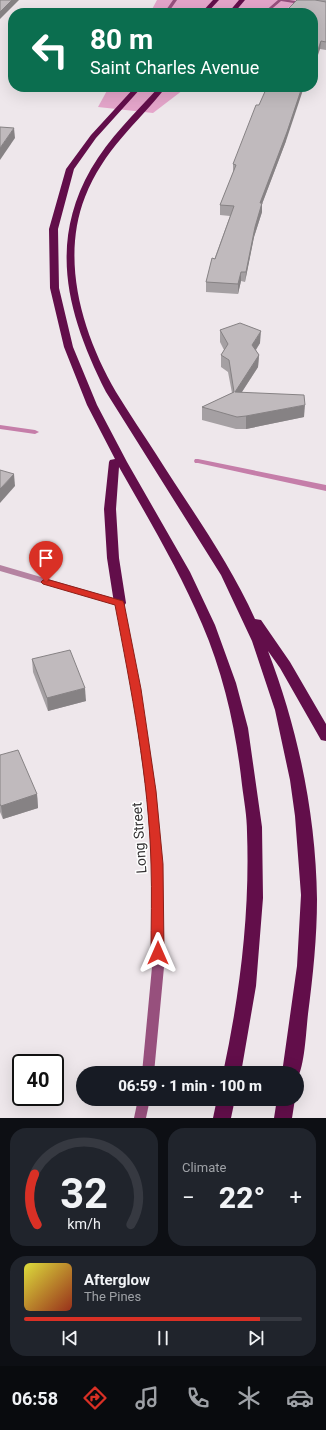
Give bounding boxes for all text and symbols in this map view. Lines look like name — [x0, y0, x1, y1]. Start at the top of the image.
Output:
text: 80 m — [90, 23, 153, 56]
icon: left — [24, 24, 76, 76]
text: Saint Charles Avenue — [90, 57, 259, 78]
pin — [29, 541, 63, 582]
icon: arrive — [35, 547, 57, 569]
street label: Long Street — [128, 801, 149, 874]
position arrow — [137, 932, 179, 974]
speed limit sign: 40 — [12, 1054, 64, 1106]
text: 06:59 · 1 min · 100 m — [118, 1077, 262, 1095]
text: Climate — [182, 1160, 226, 1175]
text: 32 — [60, 1169, 108, 1218]
text: 22° — [219, 1180, 265, 1215]
text: − — [182, 1185, 195, 1210]
text: + — [290, 1185, 302, 1210]
text: km/h — [67, 1216, 101, 1232]
text: Afterglow — [84, 1271, 150, 1289]
text: The Pines — [84, 1289, 141, 1304]
icon: previous — [59, 1327, 81, 1349]
icon: pause — [152, 1327, 174, 1349]
icon: next — [245, 1327, 267, 1349]
icon: directions — [81, 1384, 109, 1412]
icon: music — [133, 1384, 161, 1412]
icon: phone — [184, 1384, 212, 1412]
icon: climate — [235, 1384, 263, 1412]
icon: car — [286, 1384, 314, 1412]
text: 06:58 — [12, 1388, 58, 1409]

